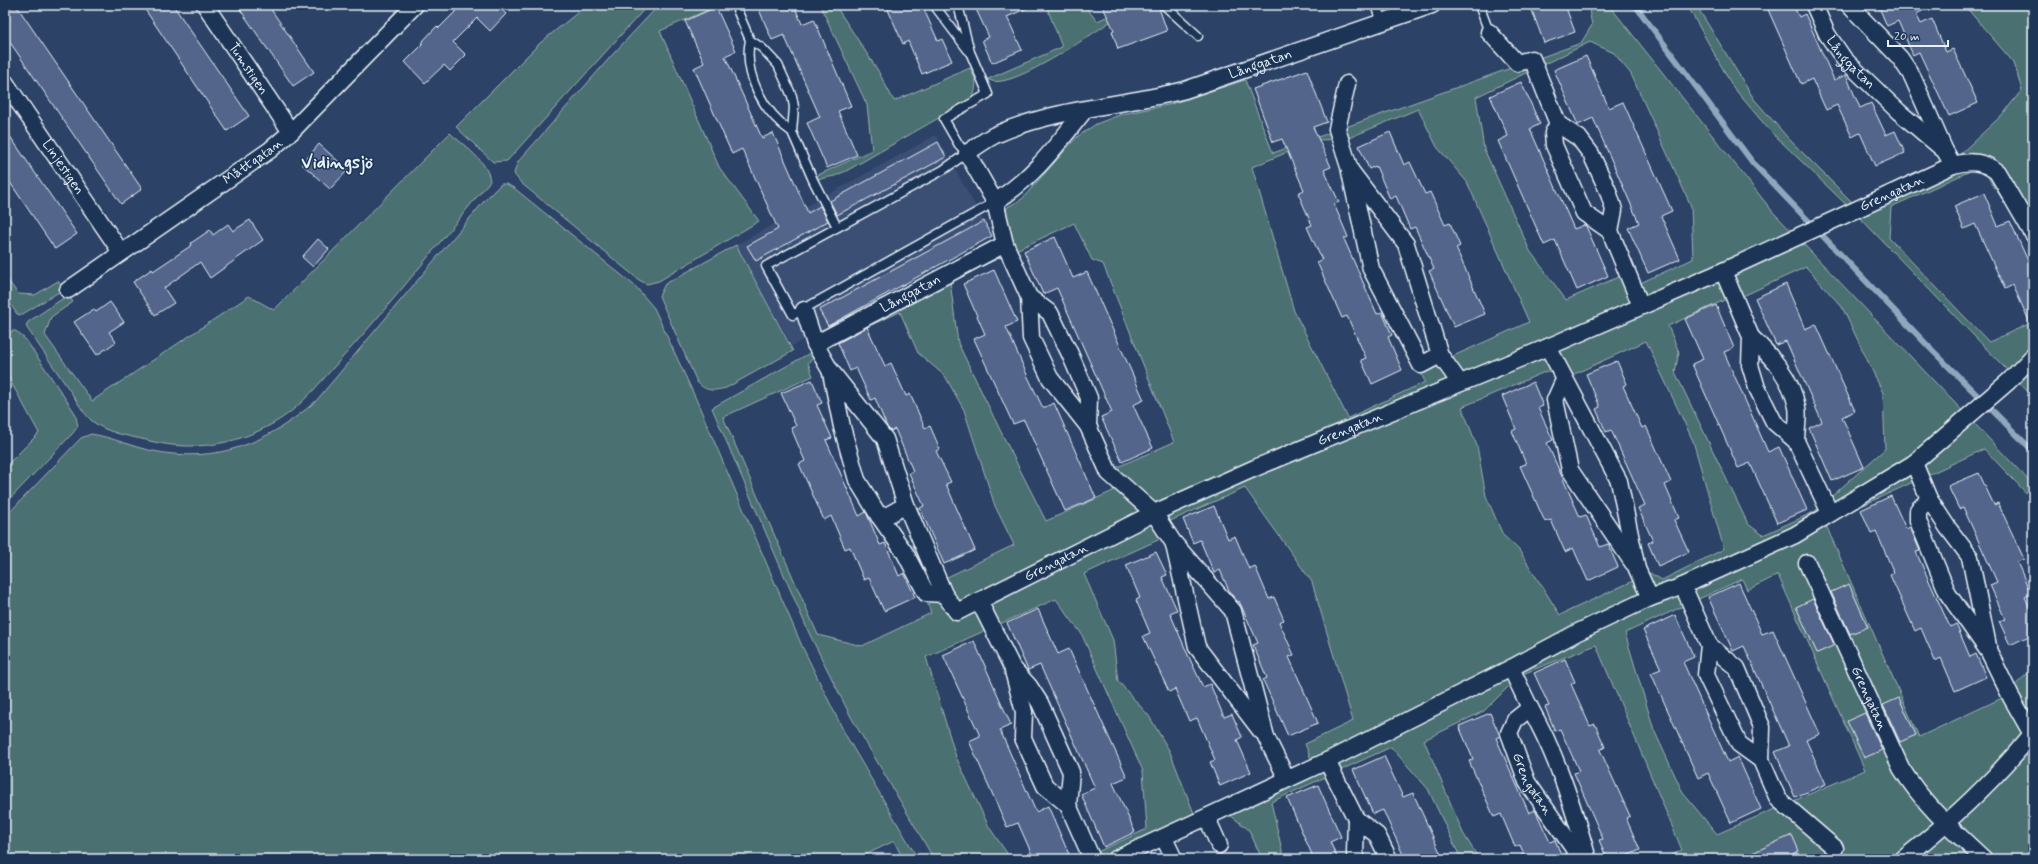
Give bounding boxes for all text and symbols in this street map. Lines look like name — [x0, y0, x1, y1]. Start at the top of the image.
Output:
scale bar — [1888, 22, 1948, 48]
text: 20 m — [1894, 29, 1920, 45]
street label: Långgatan — [1822, 33, 1879, 93]
street label: Tumstigen — [224, 39, 272, 98]
street label: Långgatan — [1226, 45, 1294, 83]
street label: Måttgatan — [219, 134, 286, 189]
street label: Linjestigen — [38, 136, 88, 198]
district label: Vidingsjö — [301, 151, 373, 175]
street label: Grengatan — [1857, 171, 1927, 216]
street label: Långgatan — [877, 270, 944, 317]
street label: Grengatan — [1315, 407, 1385, 450]
street label: Grengatan — [1021, 539, 1091, 586]
street label: Grengatan — [1847, 663, 1892, 733]
street label: Grengatan — [1508, 750, 1556, 819]

